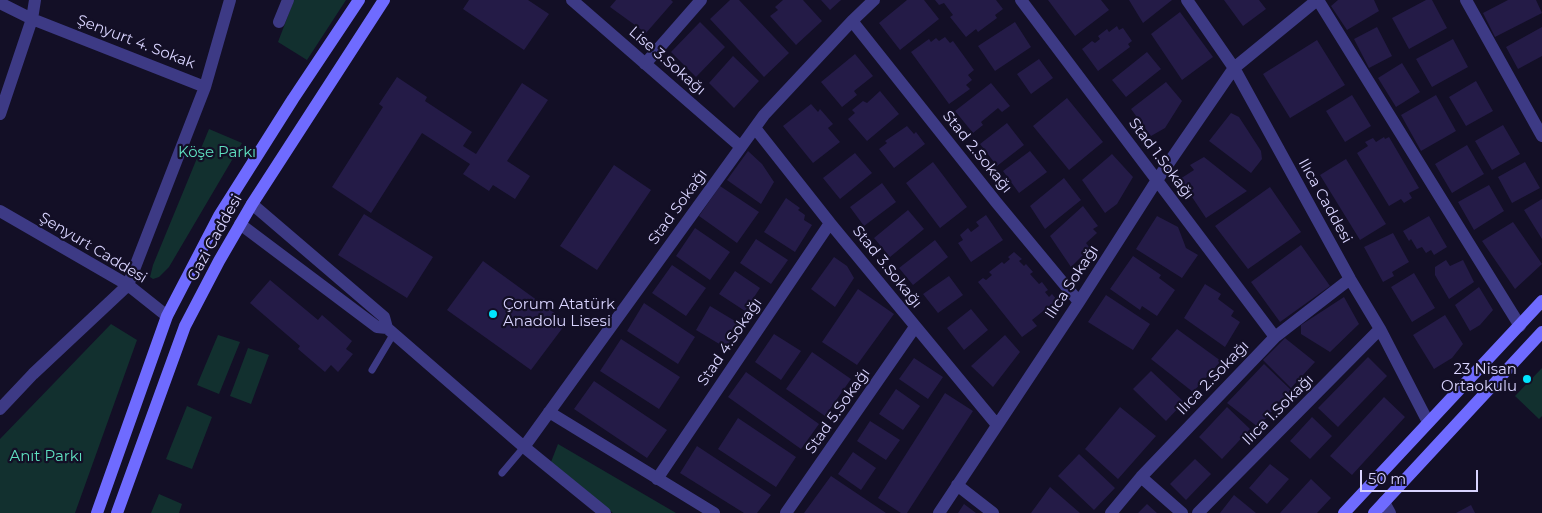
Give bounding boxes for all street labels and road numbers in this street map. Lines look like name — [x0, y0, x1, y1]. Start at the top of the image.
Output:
street label: Şenyurt 4. Sokak — [74, 11, 198, 73]
street label: Lise 3.Sokağı — [625, 23, 709, 99]
street label: Stad 2.Sokağı — [938, 107, 1016, 197]
street label: Stad 1.Sokağı — [1125, 115, 1197, 203]
street label: Ilıca Caddesi — [1294, 156, 1356, 246]
street label: Stad Sokağı — [645, 166, 711, 248]
street label: Gazi Caddesi — [184, 192, 246, 284]
street label: Şenyurt Caddesi — [36, 209, 150, 287]
street label: Stad 3.Sokağı — [848, 222, 926, 312]
street label: Ilıca Sokağı — [1041, 242, 1103, 322]
street label: Stad 4.Sokağı — [694, 295, 766, 389]
street label: Ilıca 2.Sokağı — [1173, 337, 1253, 419]
street label: Stad 5.Sokağı — [802, 365, 874, 457]
street label: Ilıca 1.Sokağı — [1239, 371, 1317, 449]

